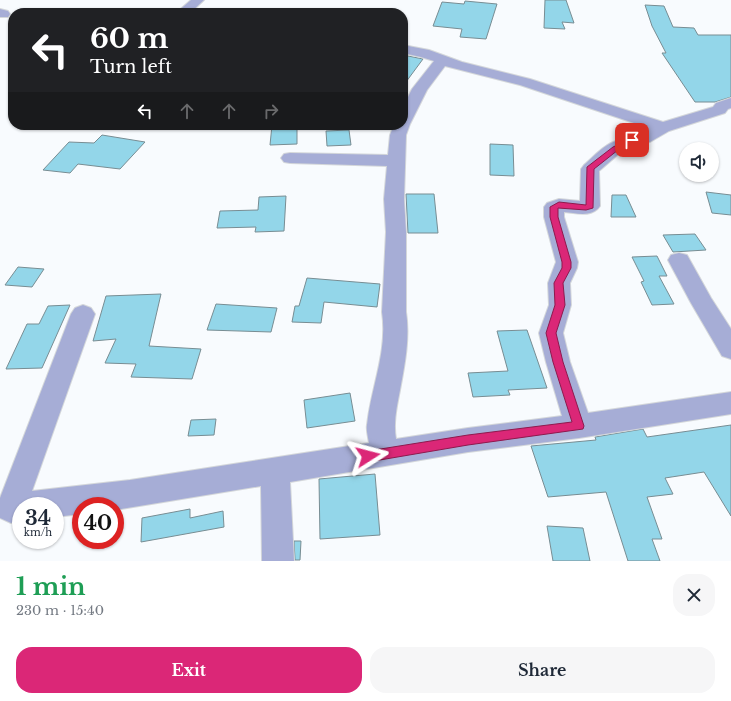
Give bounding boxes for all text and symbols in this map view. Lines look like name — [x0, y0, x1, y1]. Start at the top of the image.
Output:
text: 60 m — [90, 21, 168, 56]
icon: left — [24, 24, 76, 76]
text: Turn left — [90, 56, 172, 78]
icon: left — [134, 100, 156, 122]
icon: ahead — [176, 100, 198, 122]
icon: ahead — [218, 100, 240, 122]
icon: right — [260, 100, 282, 122]
pin — [615, 123, 649, 157]
icon: arrive — [621, 129, 643, 151]
map controls — [679, 142, 719, 182]
button: sound — [679, 142, 719, 182]
position arrow — [347, 435, 389, 477]
speed limit sign: 40 — [72, 497, 124, 549]
text: 34 — [25, 506, 51, 530]
text: km/h — [24, 526, 52, 539]
text: 1 min — [16, 572, 86, 601]
button: close — [673, 574, 715, 616]
text: 230 m · 15:40 — [16, 602, 104, 619]
button: Exit — [16, 647, 362, 693]
button: Share — [370, 647, 715, 693]

